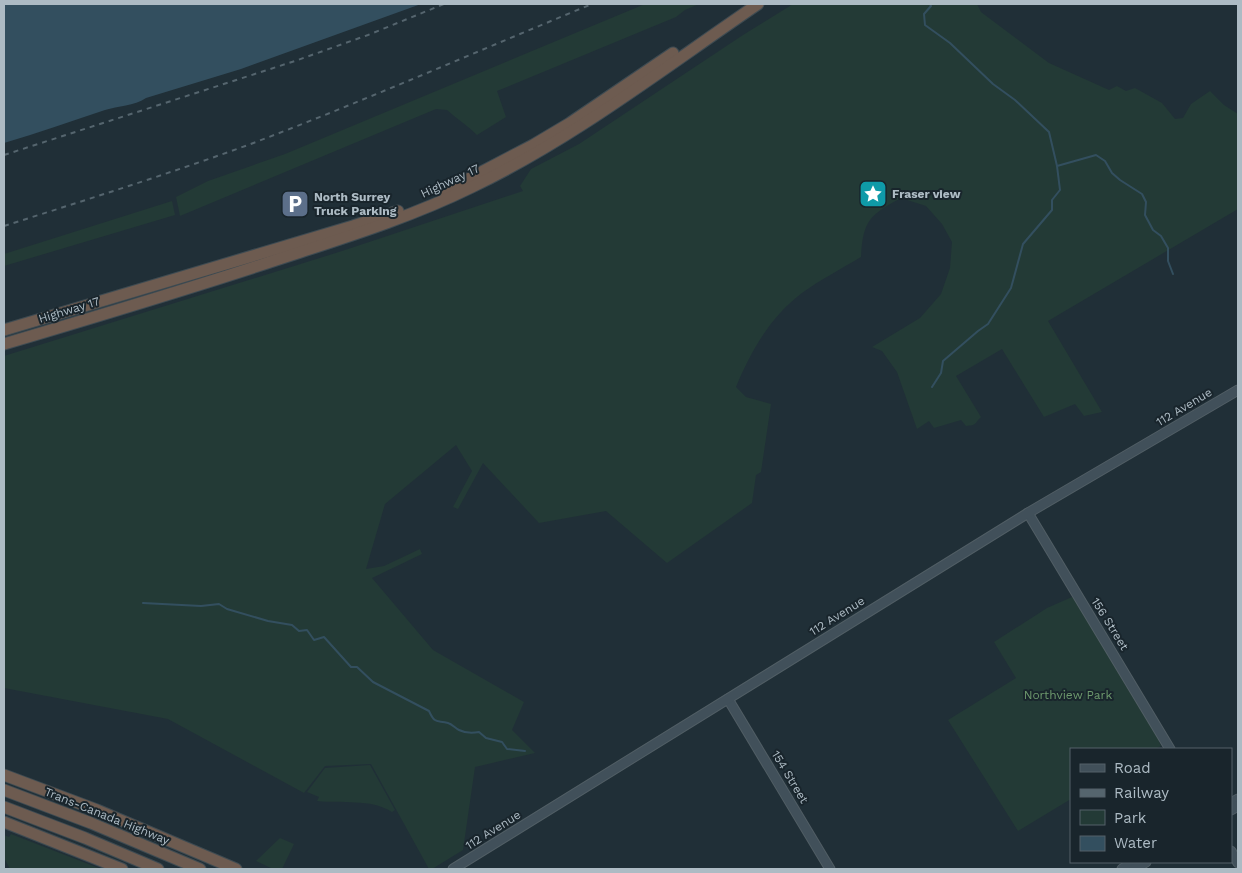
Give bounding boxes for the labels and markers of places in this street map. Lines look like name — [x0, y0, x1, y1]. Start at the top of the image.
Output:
place icon: Fraser view — [858, 179, 888, 209]
place label: Fraser view — [892, 187, 961, 201]
parking icon: North Surrey Truck Parking — [280, 189, 310, 219]
place label: North Surrey Truck Parking — [314, 190, 397, 218]

